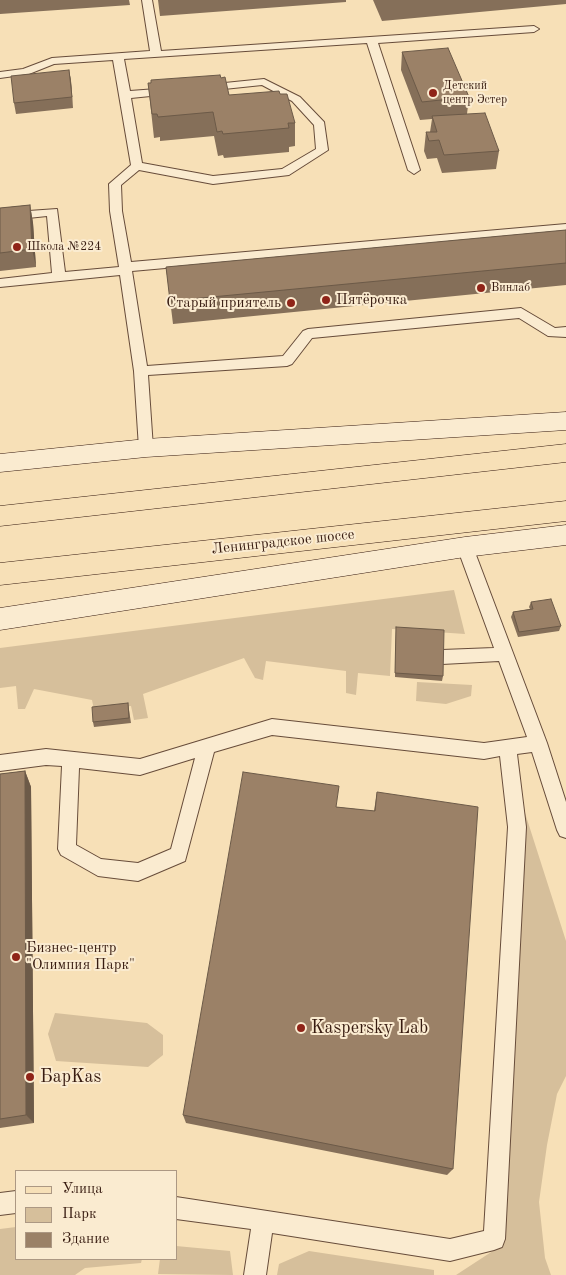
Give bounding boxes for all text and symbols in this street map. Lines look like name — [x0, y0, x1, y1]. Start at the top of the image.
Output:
place label: Детский центр Эстер — [443, 79, 507, 107]
marker: Детский центр Эстер — [427, 87, 439, 99]
place label: Школа №224 — [27, 240, 101, 254]
marker: Школа №224 — [11, 241, 23, 253]
place label: Винлаб — [491, 281, 530, 295]
marker: Винлаб — [475, 282, 487, 294]
place label: Пятёрочка — [336, 291, 407, 309]
place label: Старый приятель — [166, 294, 281, 312]
marker: Пятёрочка — [320, 294, 332, 306]
marker: Старый приятель — [285, 297, 297, 309]
street label: Ленинградское шоссе — [211, 526, 355, 558]
place label: Бизнес-центр "Олимпия Парк" — [26, 939, 135, 974]
marker: Бизнес-центр "Олимпия Парк" — [10, 951, 22, 963]
place label: Kaspersky Lab — [311, 1017, 428, 1039]
marker: Kaspersky Lab — [295, 1022, 307, 1034]
place label: БарKas — [40, 1066, 101, 1088]
marker: БарKas — [24, 1071, 36, 1083]
legend — [15, 1170, 178, 1260]
text: Улица — [62, 1182, 103, 1197]
text: Парк — [62, 1207, 97, 1222]
text: Здание — [62, 1232, 109, 1247]

